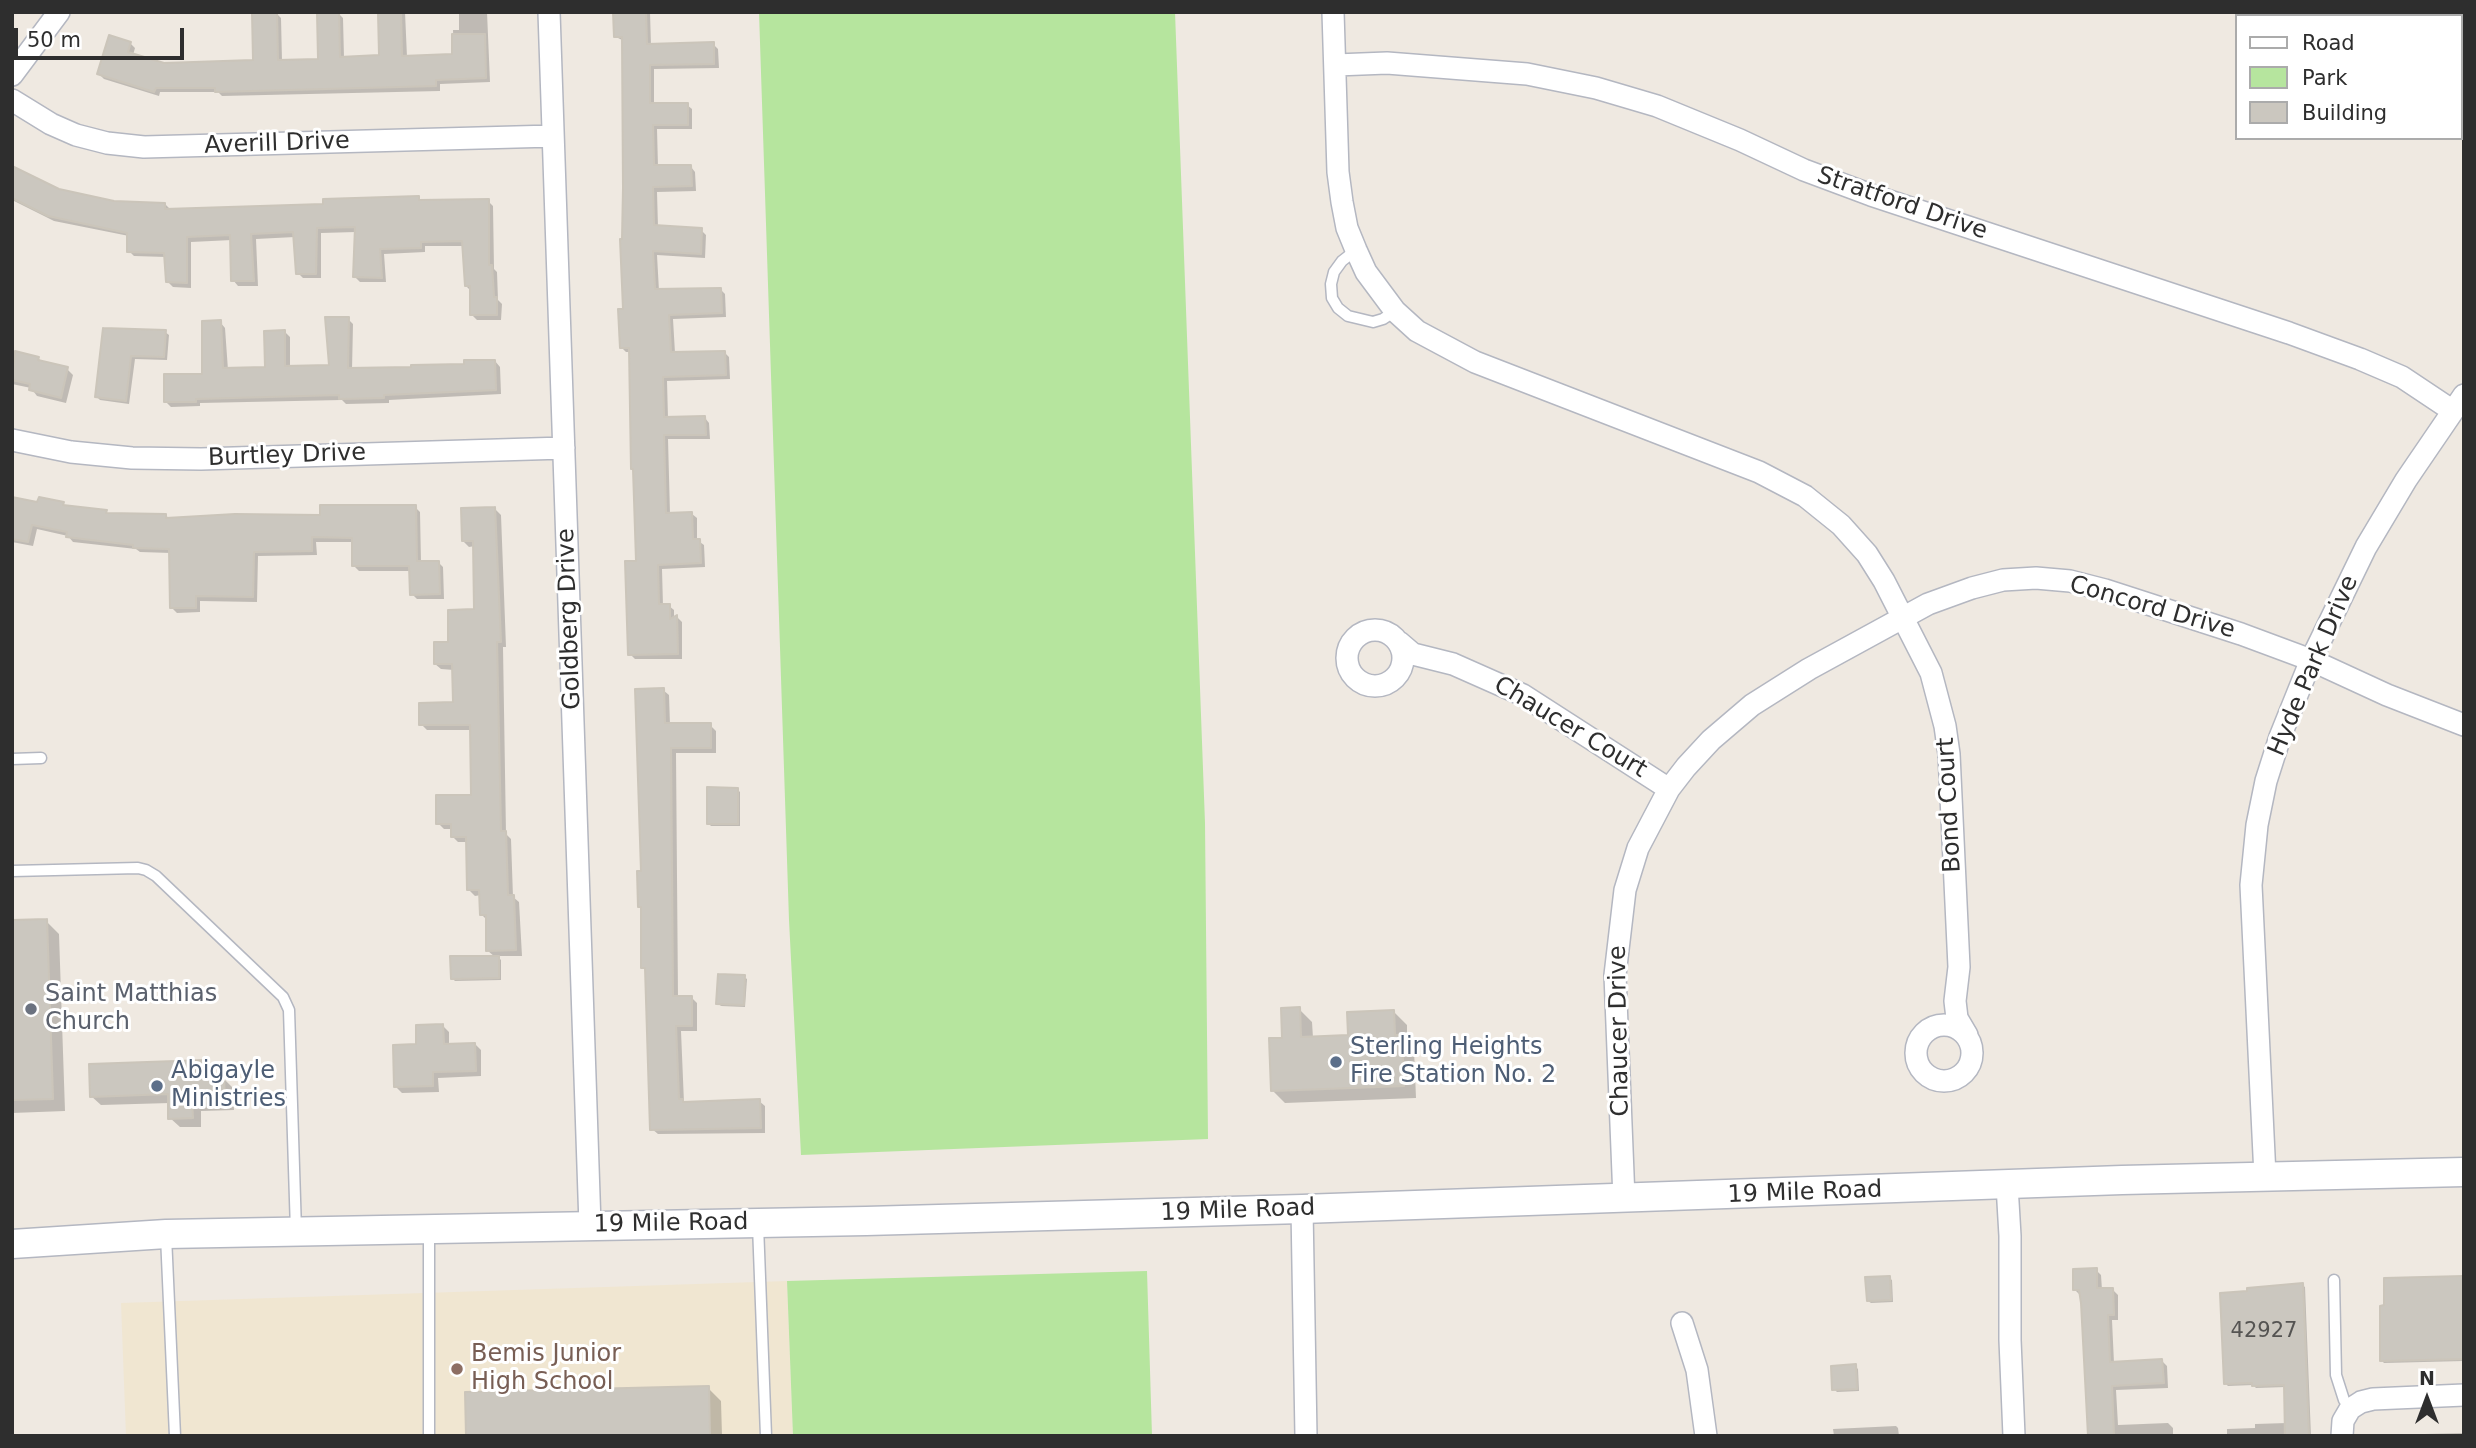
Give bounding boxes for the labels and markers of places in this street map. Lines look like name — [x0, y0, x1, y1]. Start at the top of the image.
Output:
place label: Saint Matthias Church — [45, 981, 217, 1037]
marker: Saint Matthias Church — [23, 1001, 39, 1017]
place label: Sterling Heights Fire Station No. 2 — [1350, 1034, 1556, 1090]
marker: Sterling Heights Fire Station No. 2 — [1328, 1054, 1344, 1070]
place label: Abigayle Ministries — [171, 1058, 286, 1114]
marker: Abigayle Ministries — [149, 1078, 165, 1094]
place label: Bemis Junior High School — [471, 1341, 621, 1397]
marker: Bemis Junior High School — [449, 1361, 465, 1377]

